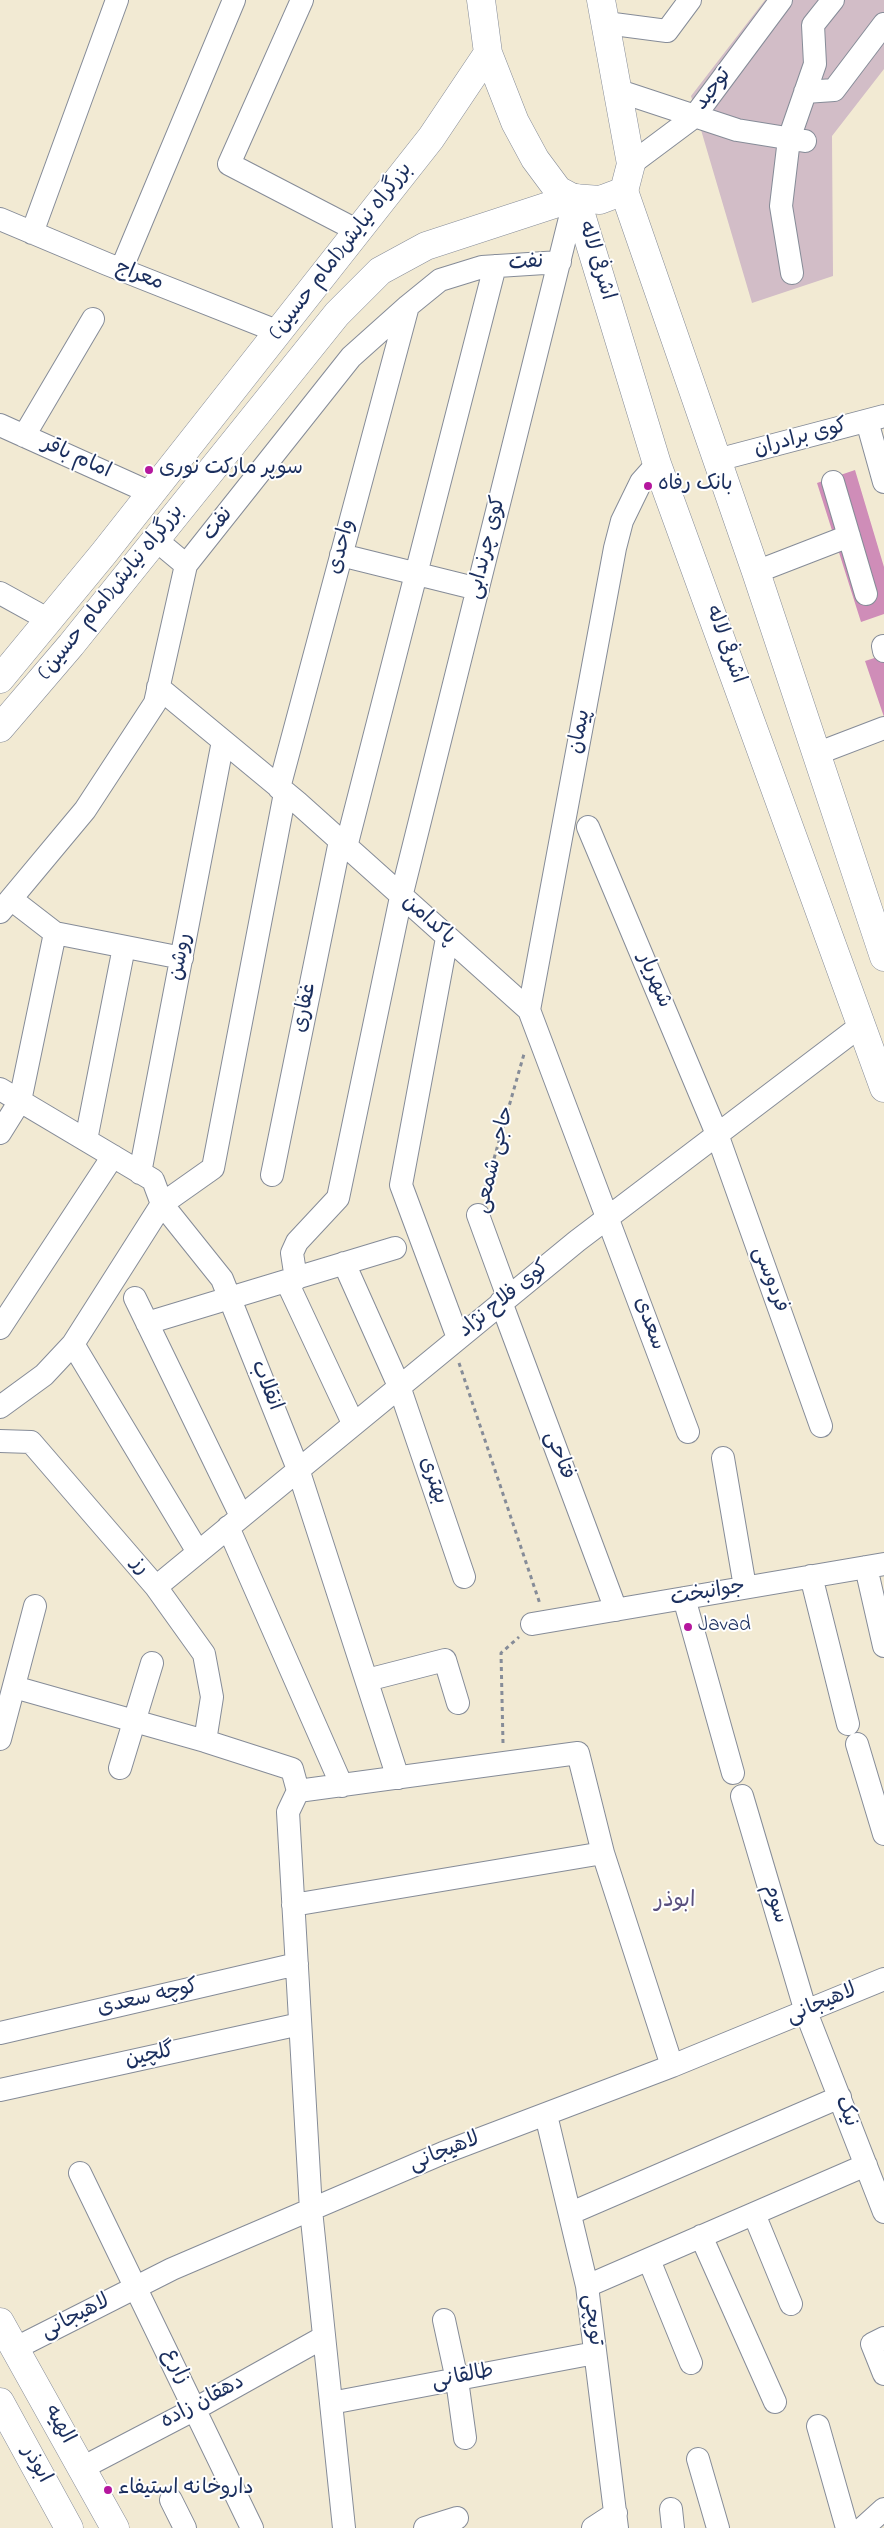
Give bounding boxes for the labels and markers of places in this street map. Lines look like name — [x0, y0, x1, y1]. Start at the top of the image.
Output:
place label: سوپر مارکت نوری — [159, 457, 303, 483]
marker: سوپر مارکت نوری — [143, 464, 155, 476]
place label: بانک رفاه — [658, 473, 733, 499]
marker: بانک رفاه — [642, 480, 654, 492]
place label: Javad — [698, 1614, 751, 1640]
marker: Javad — [682, 1621, 694, 1633]
place label: داروخانه استیفاء — [118, 2477, 254, 2503]
marker: داروخانه استیفاء — [102, 2484, 114, 2496]

